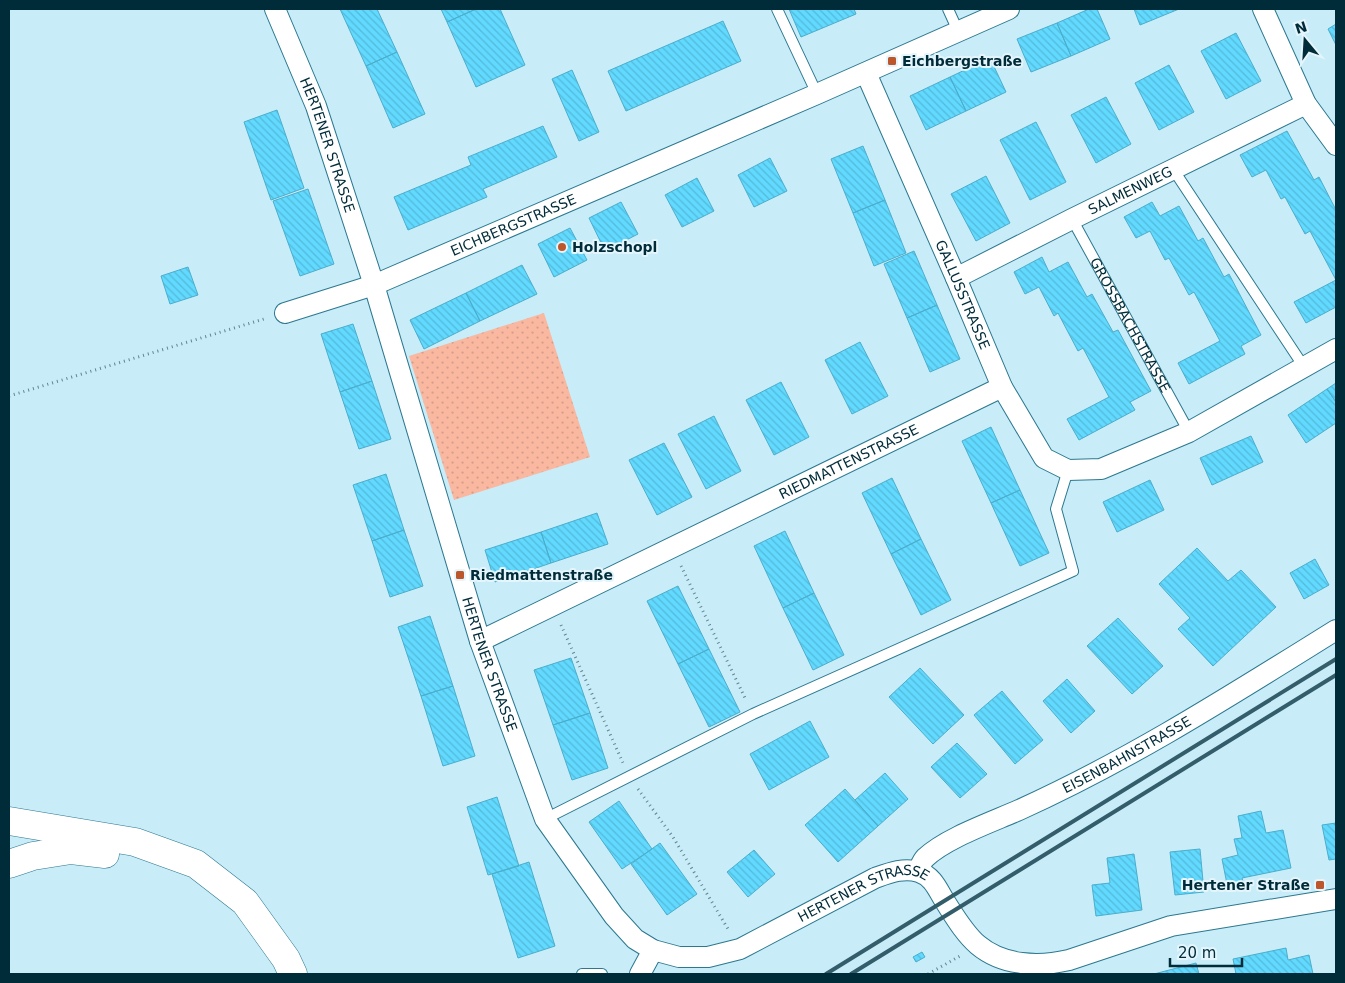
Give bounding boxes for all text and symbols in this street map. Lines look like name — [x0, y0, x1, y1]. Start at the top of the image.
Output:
north arrow — [1280, 15, 1330, 65]
text: N — [1293, 18, 1309, 37]
place label: Eichbergstraße — [902, 53, 1022, 69]
marker: Eichbergstraße — [886, 55, 898, 67]
street label: HERTENER STRASSE — [297, 75, 358, 215]
street label: SALMENWEG — [1086, 163, 1175, 218]
street label: EICHBERGSTRASSE — [448, 191, 579, 259]
street label: GALLUSSTRASSE — [932, 238, 993, 352]
place label: Holzschopl — [572, 239, 657, 255]
marker: Holzschopl — [556, 241, 568, 253]
street label: GROSSBACHSTRASSE — [1087, 255, 1174, 395]
street label: RIEDMATTENSTRASSE — [776, 421, 921, 502]
place label: Riedmattenstraße — [470, 567, 613, 583]
marker: Riedmattenstraße — [454, 569, 466, 581]
street label: HERTENER STRASSE — [459, 595, 520, 734]
street label: EISENBAHNSTRASSE — [1060, 713, 1194, 796]
street label: HERTENER STRASSE — [795, 862, 932, 925]
place label: Hertener Straße — [1182, 877, 1310, 893]
marker: Hertener Straße — [1314, 879, 1326, 891]
scale bar — [1170, 936, 1242, 968]
text: 20 m — [1178, 944, 1216, 962]

